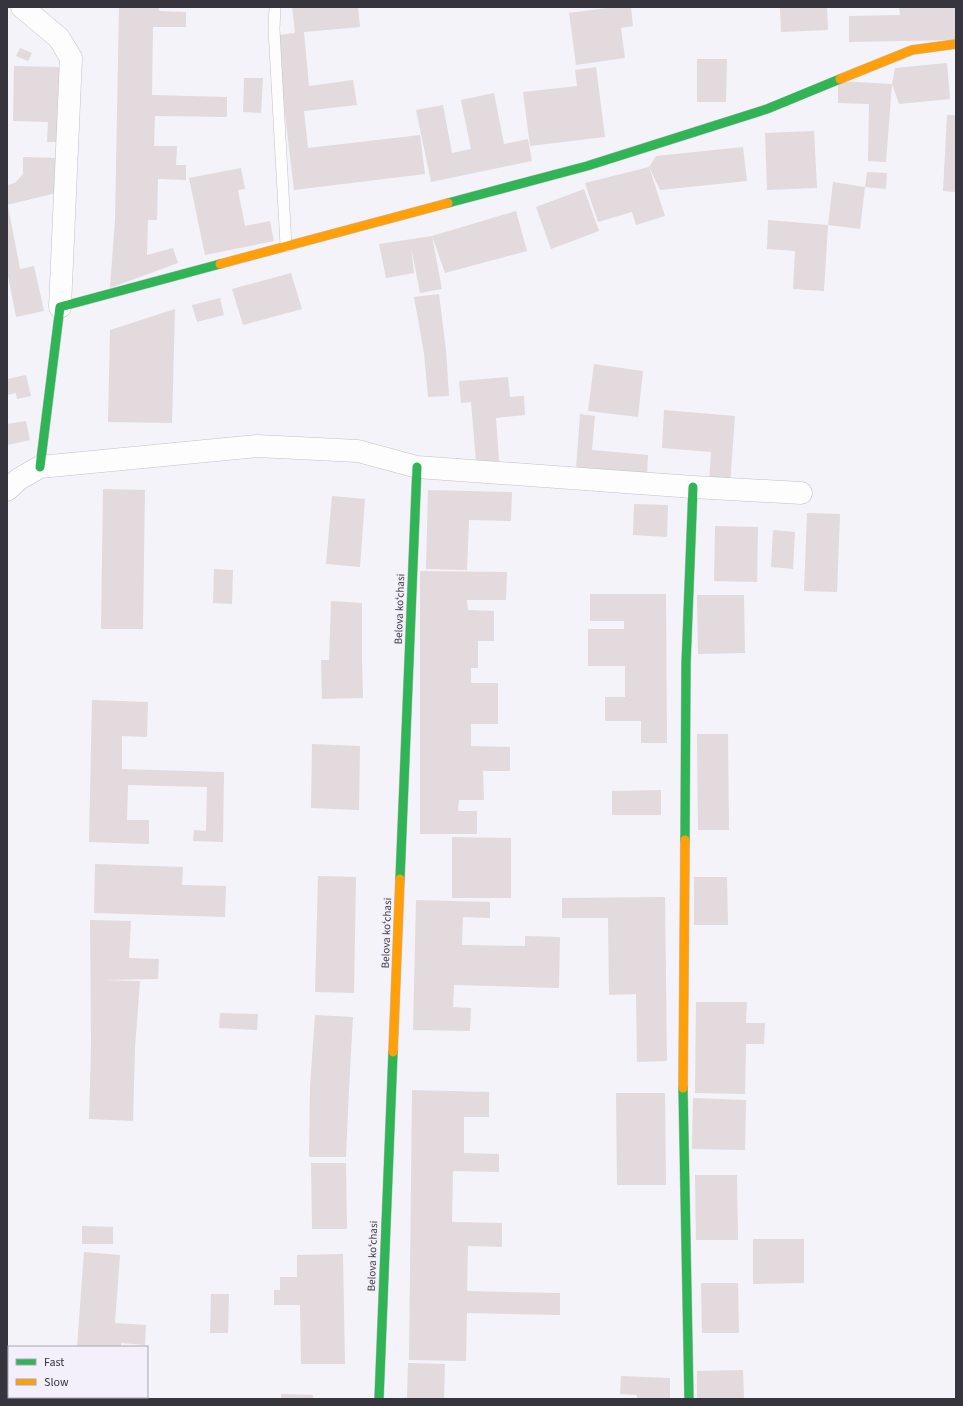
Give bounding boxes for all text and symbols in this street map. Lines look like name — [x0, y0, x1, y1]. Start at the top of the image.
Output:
street label: Belova koʻchasi — [391, 573, 408, 645]
street label: Belova koʻchasi — [378, 897, 395, 969]
street label: Belova koʻchasi — [364, 1220, 381, 1292]
legend — [8, 1346, 148, 1398]
text: Fast — [44, 1354, 64, 1371]
text: Slow — [44, 1374, 69, 1391]

